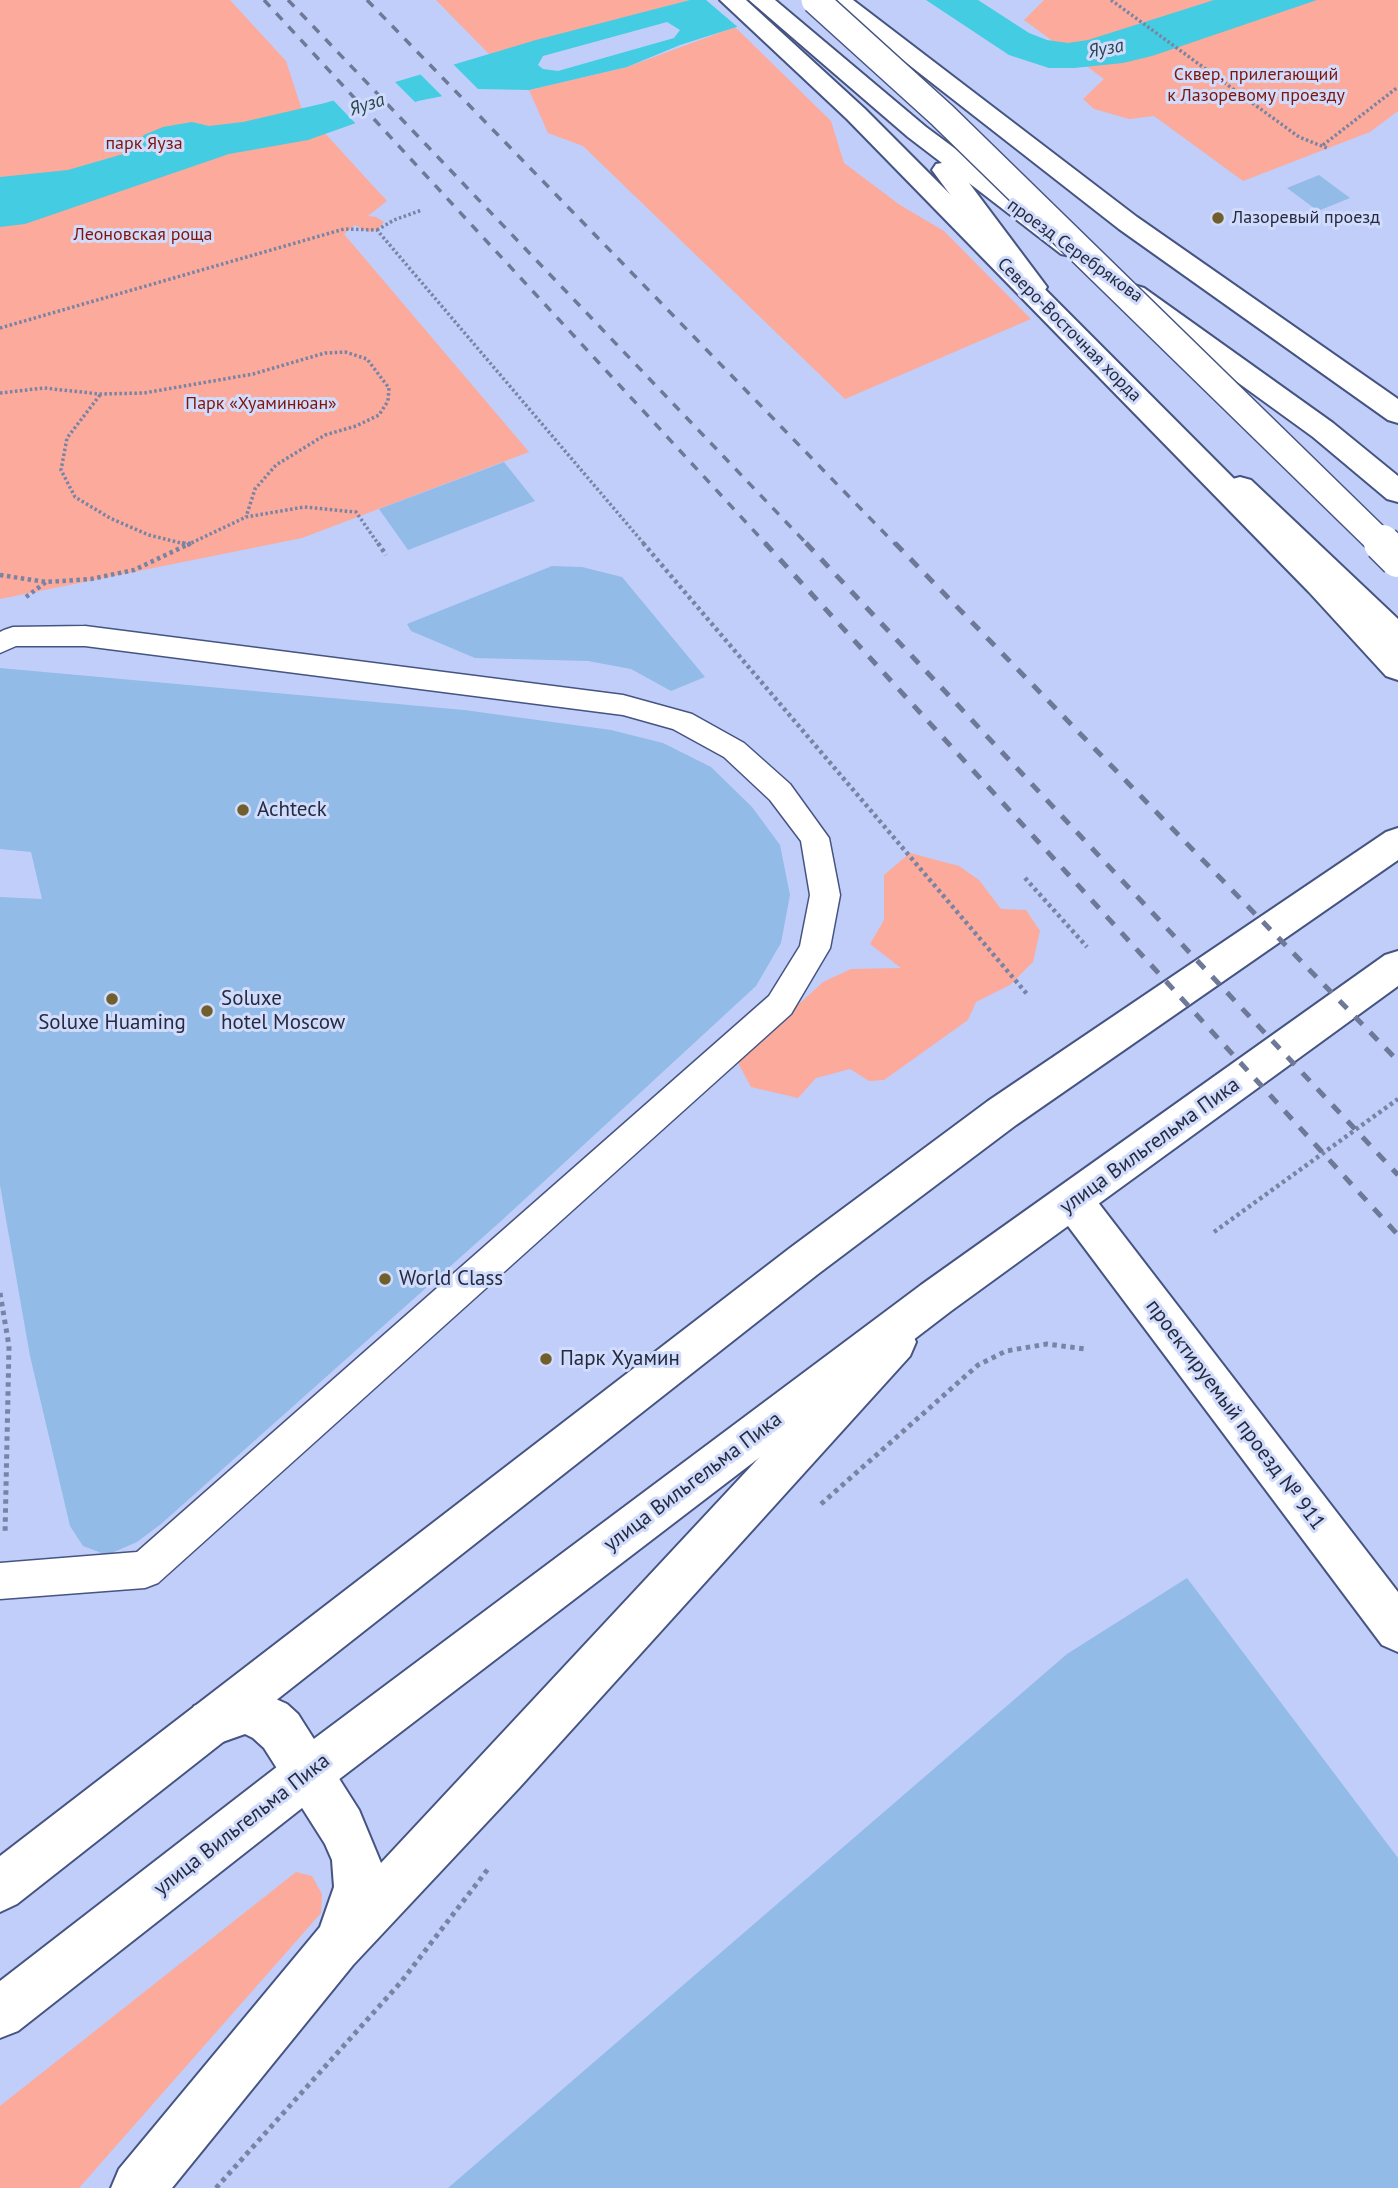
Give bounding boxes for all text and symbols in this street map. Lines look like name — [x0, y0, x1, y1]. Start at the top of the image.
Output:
water label: Яуза — [1086, 34, 1126, 64]
park label: Сквер, прилегающий к Лазоревому проезду — [1167, 64, 1345, 106]
water label: Яуза — [346, 89, 388, 121]
park label: парк Яуза — [105, 133, 183, 155]
street label: проезд Серебрякова — [1003, 195, 1147, 307]
place label: Лазоревый проезд — [1232, 207, 1380, 229]
marker: Лазоревый проезд — [1210, 210, 1226, 226]
park label: Леоновская роща — [73, 224, 213, 246]
street label: Северо-Восточная хорда — [992, 253, 1146, 407]
park label: Парк «Хуаминюан» — [185, 393, 337, 415]
place label: Achteck — [257, 797, 327, 823]
marker: Achteck — [235, 802, 251, 818]
place label: Soluxe hotel Moscow — [221, 986, 345, 1036]
marker: Soluxe Huaming — [104, 991, 120, 1007]
marker: Soluxe hotel Moscow — [199, 1003, 215, 1019]
place label: Soluxe Huaming — [38, 1010, 186, 1036]
street label: улица Вильгельма Пика — [1055, 1072, 1245, 1220]
place label: World Class — [399, 1266, 503, 1292]
marker: World Class — [377, 1271, 393, 1287]
street label: проектируемый проезд № 911 — [1140, 1295, 1330, 1535]
place label: Парк Хуамин — [560, 1346, 680, 1372]
marker: Парк Хуамин — [538, 1351, 554, 1367]
street label: улица Вильгельма Пика — [599, 1407, 787, 1557]
street label: улица Вильгельма Пика — [149, 1748, 335, 1902]

